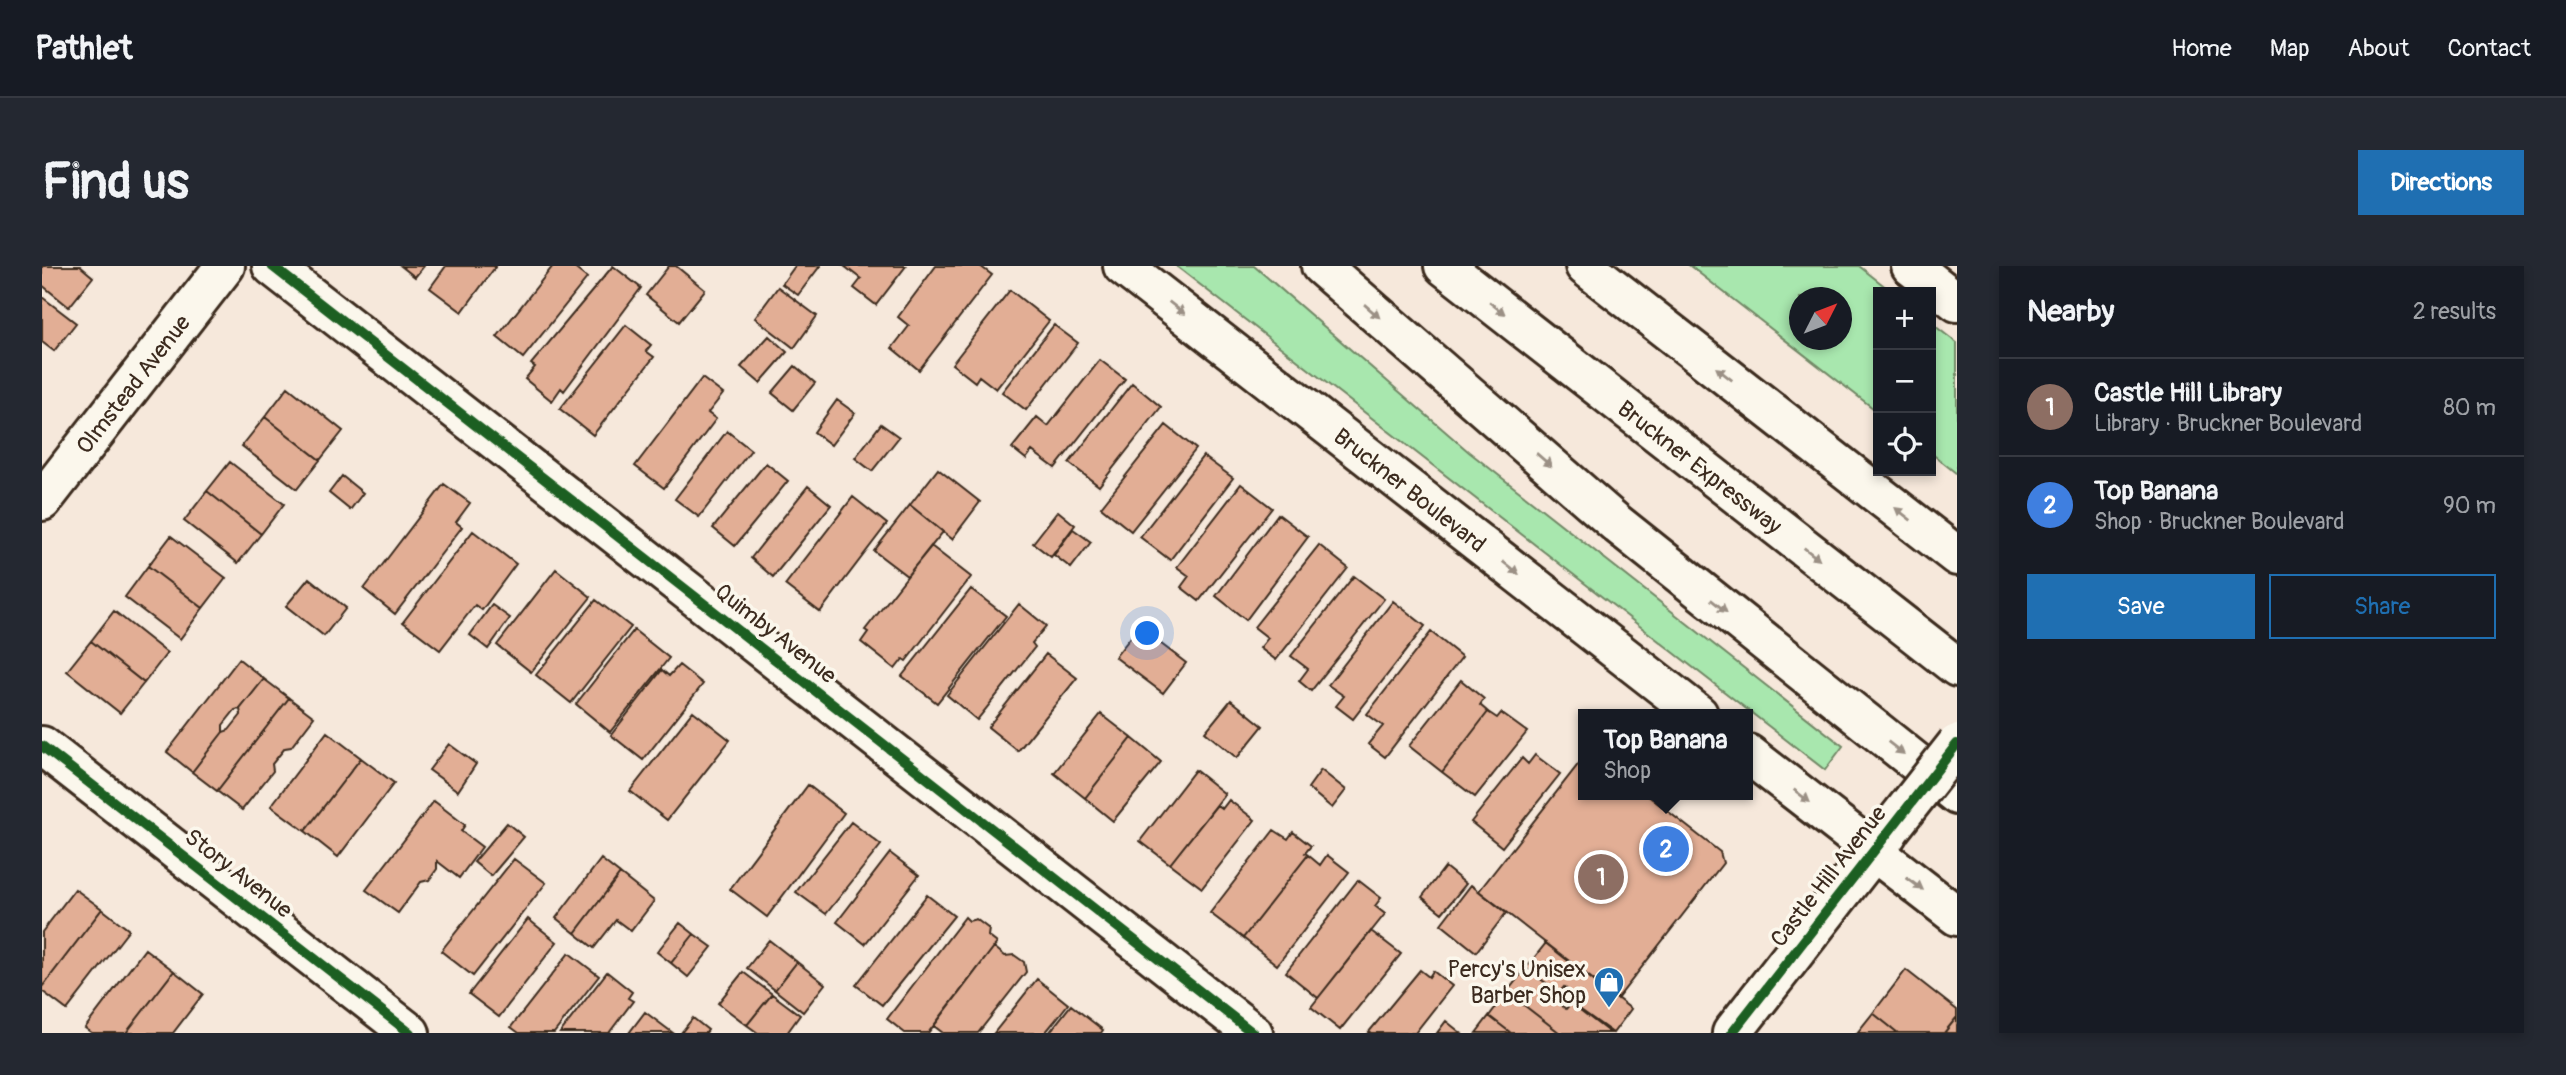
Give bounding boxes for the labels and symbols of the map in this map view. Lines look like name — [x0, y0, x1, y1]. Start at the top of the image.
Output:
north arrow — [1789, 287, 1852, 350]
one-way arrow — [1168, 300, 1185, 315]
one-way arrow — [1489, 300, 1506, 315]
one-way arrow — [1364, 303, 1381, 318]
street label: Olmstead Avenue — [70, 308, 197, 460]
one-way arrow — [1715, 366, 1733, 381]
street label: Bruckner Expressway — [1612, 394, 1788, 541]
street label: Bruckner Boulevard — [1328, 422, 1492, 559]
one-way arrow — [1535, 452, 1553, 468]
one-way arrow — [1895, 506, 1913, 521]
one-way arrow — [1802, 546, 1820, 561]
one-way arrow — [1501, 561, 1519, 576]
street label: Quimby Avenue — [709, 577, 843, 690]
one-way arrow — [1710, 598, 1727, 613]
your location — [1130, 616, 1164, 650]
one-way arrow — [1888, 740, 1905, 755]
one-way arrow — [1793, 788, 1811, 802]
street label: Castle Hill Avenue — [1764, 799, 1893, 953]
street label: Story Avenue — [179, 822, 299, 925]
pin: 2 — [1643, 823, 1689, 875]
pin: 1 — [1578, 851, 1624, 903]
one-way arrow — [1906, 877, 1924, 891]
place label: Percy's Unisex Barber Shop — [1447, 955, 1586, 1010]
shop icon: Percy's Unisex Barber Shop — [1592, 965, 1626, 1009]

